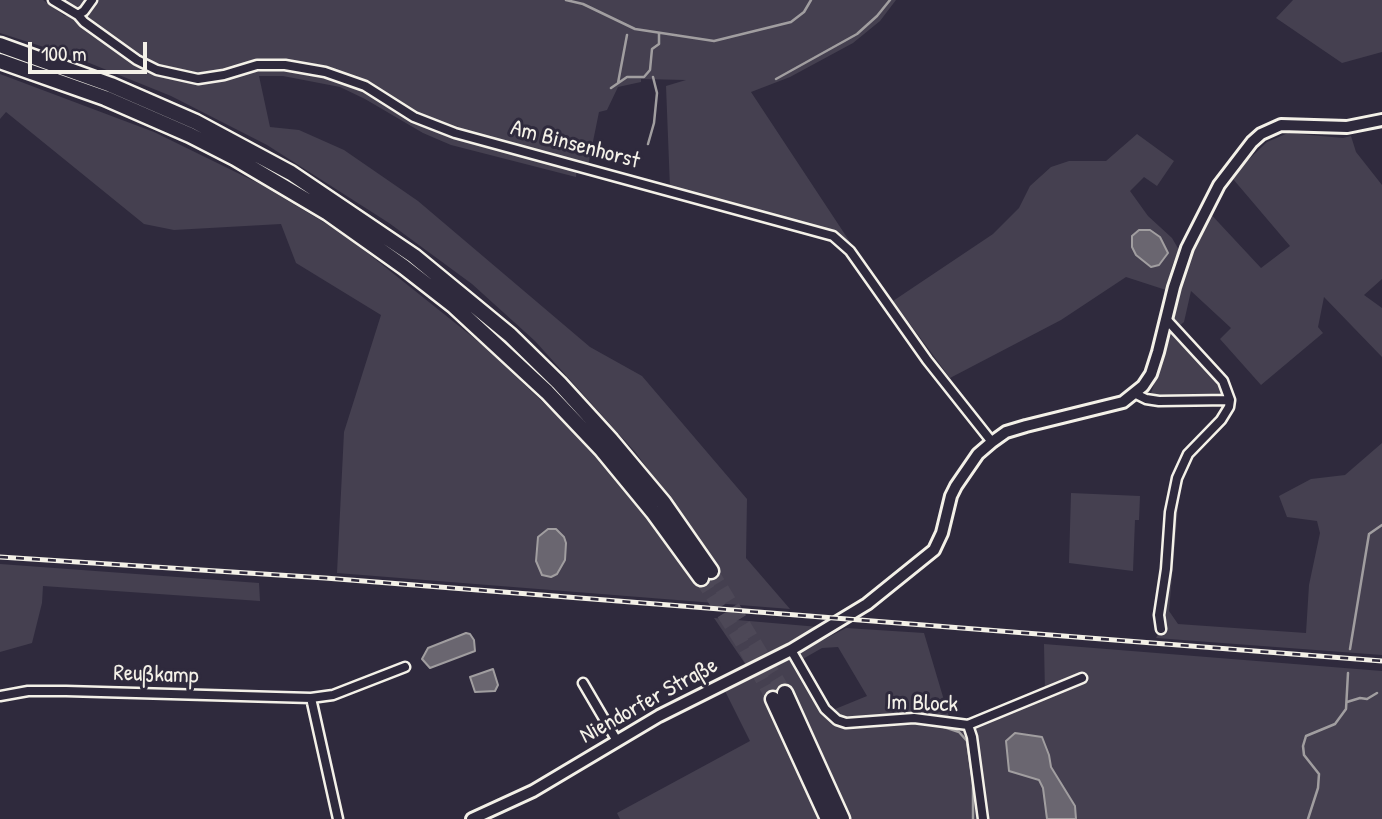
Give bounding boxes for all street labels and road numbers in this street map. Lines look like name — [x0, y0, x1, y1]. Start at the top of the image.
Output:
street label: Am Binsenhorst — [508, 115, 642, 175]
street label: Niendorfer Straße — [575, 652, 723, 750]
street label: Reußkamp — [113, 660, 199, 690]
street label: Im Block — [886, 689, 958, 719]

